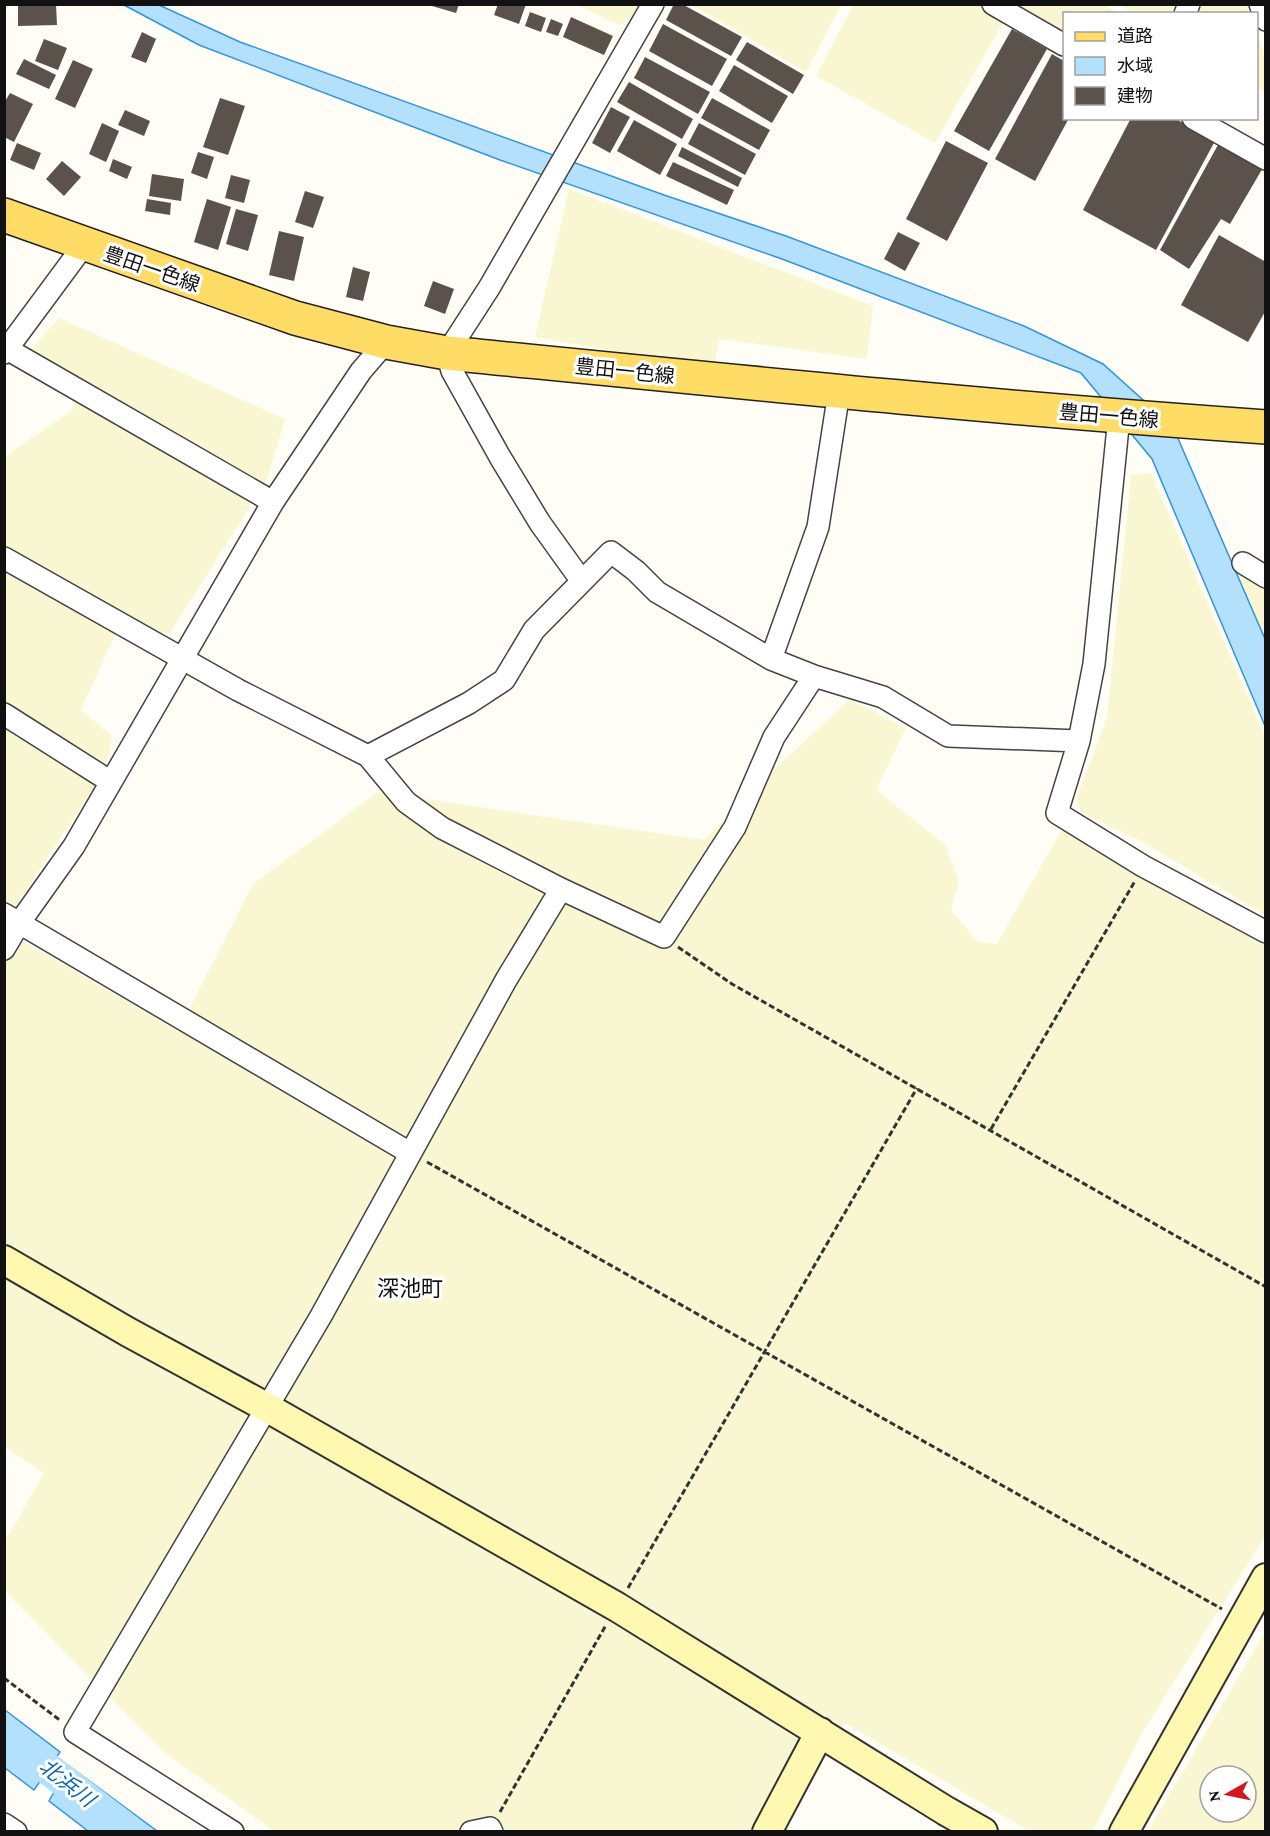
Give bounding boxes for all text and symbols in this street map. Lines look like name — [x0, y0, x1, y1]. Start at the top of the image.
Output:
legend — [1063, 12, 1258, 120]
text: 道路 — [1117, 26, 1153, 46]
text: 水域 — [1117, 56, 1153, 76]
text: 建物 — [1117, 86, 1153, 106]
street label: 豊田一色線 — [101, 242, 203, 296]
street label: 豊田一色線 — [574, 355, 676, 387]
street label: 豊田一色線 — [1058, 401, 1160, 431]
district label: 深池町 — [377, 1276, 443, 1301]
water label: 北浜川 — [35, 1754, 101, 1813]
north arrow — [1198, 1764, 1258, 1824]
text: N — [1204, 1789, 1223, 1803]

